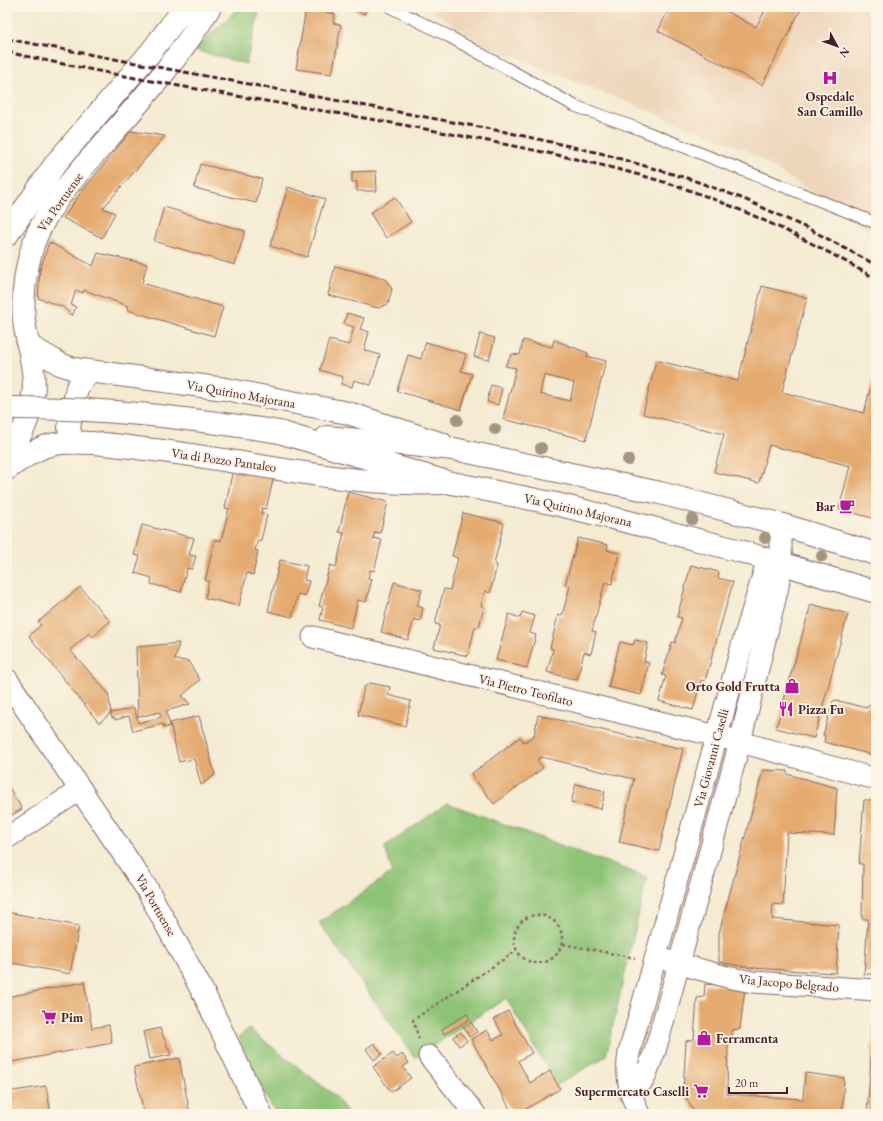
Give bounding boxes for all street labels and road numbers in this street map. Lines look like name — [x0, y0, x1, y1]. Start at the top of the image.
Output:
street label: Via Portuense — [33, 169, 87, 235]
street label: Via Quirino Majorana — [185, 376, 298, 412]
street label: Via di Pozzo Pantaleo — [170, 444, 278, 476]
street label: Via Quirino Majorana — [522, 489, 634, 531]
street label: Via Pietro Teofilato — [477, 670, 575, 710]
street label: Via Giovanni Caselli — [690, 707, 732, 809]
street label: Via Portuense — [131, 871, 181, 939]
street label: Via Jacopo Belgrado — [738, 970, 840, 996]

